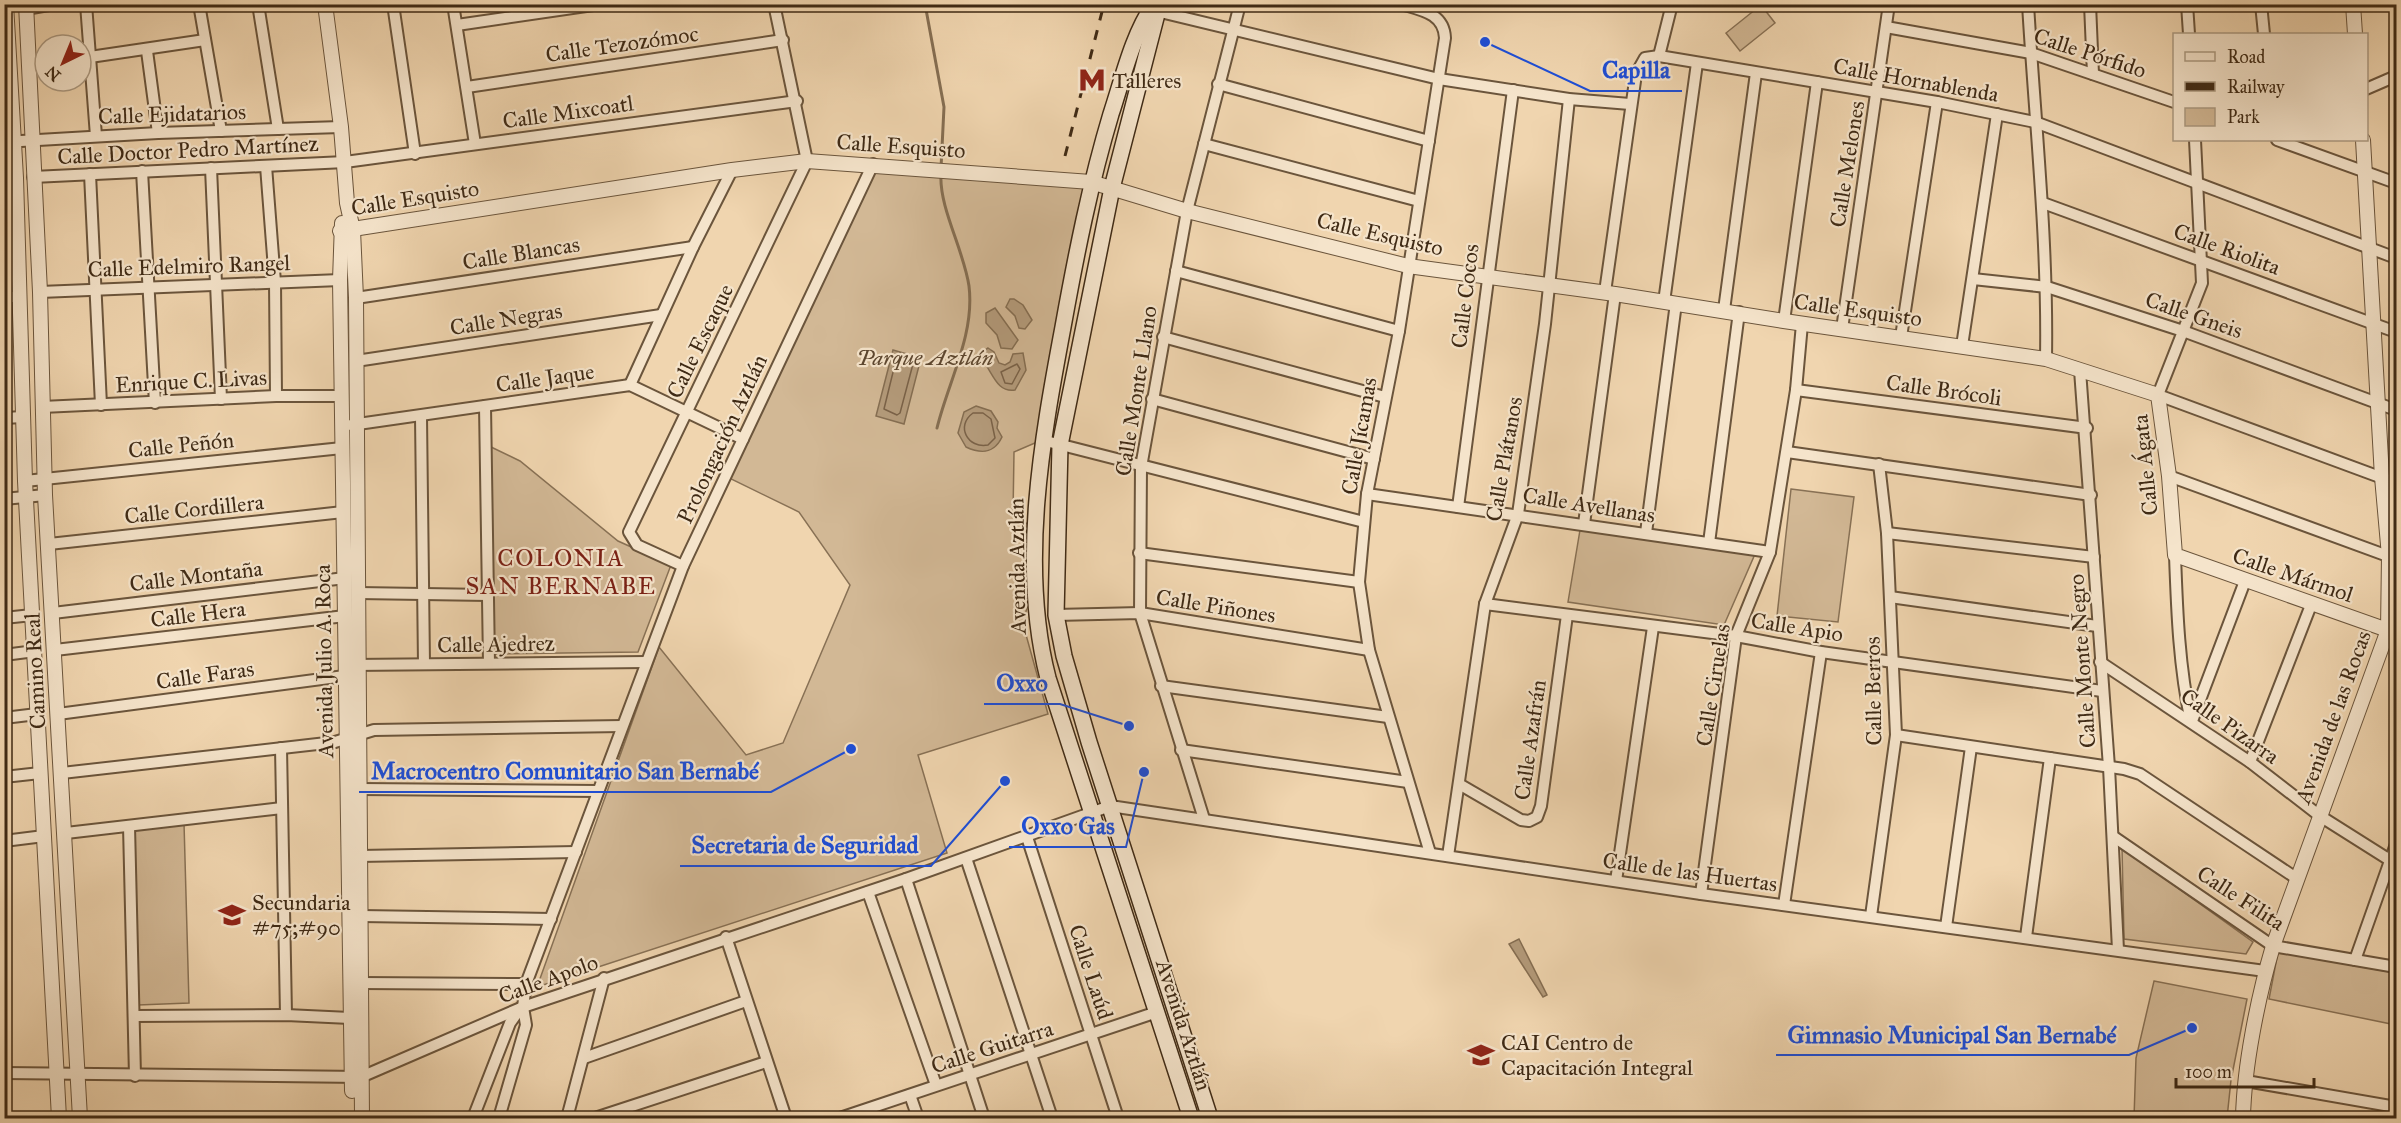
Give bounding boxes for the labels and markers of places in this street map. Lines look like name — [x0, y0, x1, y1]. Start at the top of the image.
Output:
callout: Capilla — [1590, 49, 1682, 91]
metro station icon: Talleres — [1077, 65, 1107, 95]
place label: Talleres — [1112, 67, 1181, 94]
callout: Oxxo — [984, 662, 1060, 704]
callout: Macrocentro Comunitario San Bernabé — [359, 750, 771, 792]
callout: Oxxo Gas — [1009, 805, 1126, 847]
callout: Secretaria de Seguridad — [680, 824, 931, 866]
place label: Secundaria #75;#90 — [252, 889, 351, 941]
school or university icon: Secundaria #75;#90 — [217, 900, 247, 930]
callout: Gimnasio Municipal San Bernabé — [1776, 1013, 2129, 1055]
place label: CAI Centro de Capacitación Integral — [1501, 1029, 1693, 1081]
school or university icon: CAI Centro de Capacitación Integral — [1466, 1040, 1496, 1070]

